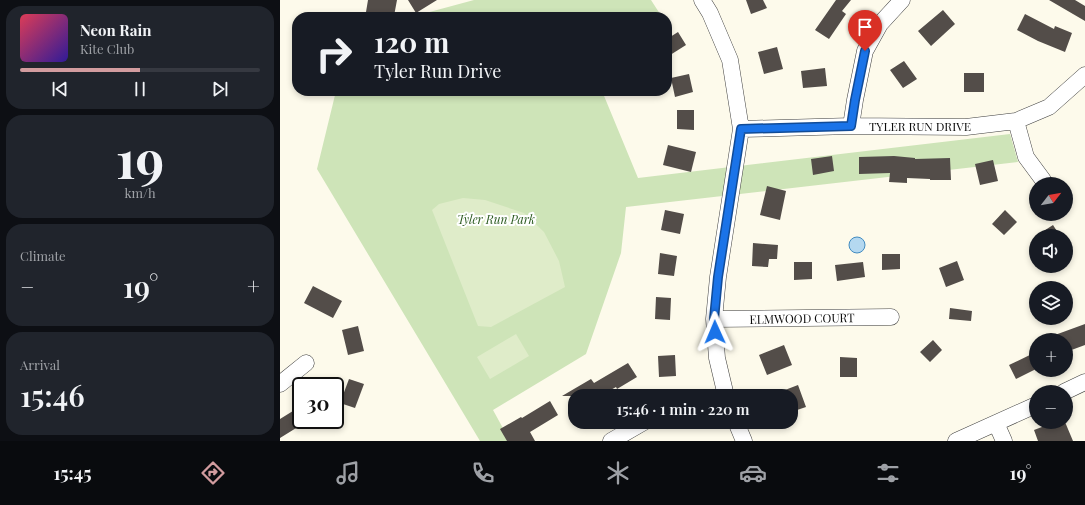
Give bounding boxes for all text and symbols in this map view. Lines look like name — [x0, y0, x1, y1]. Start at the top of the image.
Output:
pin — [848, 10, 882, 51]
icon: arrive — [854, 16, 876, 38]
text: Neon Rain — [80, 20, 151, 40]
text: 120 m — [374, 23, 449, 60]
icon: right — [308, 28, 360, 80]
text: Kite Club — [80, 40, 134, 57]
text: Tyler Run Drive — [374, 59, 501, 83]
icon: previous — [49, 78, 71, 100]
icon: pause — [129, 78, 151, 100]
icon: next — [209, 78, 231, 100]
street label: TYLER RUN DRIVE — [869, 118, 971, 134]
text: 19 — [116, 123, 164, 192]
north arrow — [1029, 177, 1073, 221]
map controls — [1029, 177, 1073, 429]
text: km/h — [124, 184, 156, 201]
park label: Tyler Run Park — [457, 211, 535, 227]
button: sound — [1029, 229, 1073, 273]
text: Climate — [20, 247, 66, 264]
text: 19° — [123, 266, 159, 306]
text: − — [20, 271, 34, 301]
text: + — [247, 271, 260, 301]
button: layers — [1029, 281, 1073, 325]
street label: ELMWOOD COURT — [749, 309, 855, 327]
position arrow — [694, 311, 736, 353]
button: + — [1029, 333, 1073, 377]
text: Arrival — [20, 356, 60, 373]
text: 15:46 — [20, 375, 85, 415]
speed limit sign: 30 — [292, 377, 344, 429]
button: − — [1029, 385, 1073, 429]
text: 15:46 · 1 min · 220 m — [616, 399, 750, 419]
icon: directions — [199, 459, 227, 487]
icon: music — [334, 459, 362, 487]
icon: phone — [469, 459, 497, 487]
icon: climate — [604, 459, 632, 487]
icon: car — [739, 459, 767, 487]
icon: filters — [874, 459, 902, 487]
text: 15:45 — [54, 461, 92, 485]
text: 19° — [1010, 461, 1031, 485]

